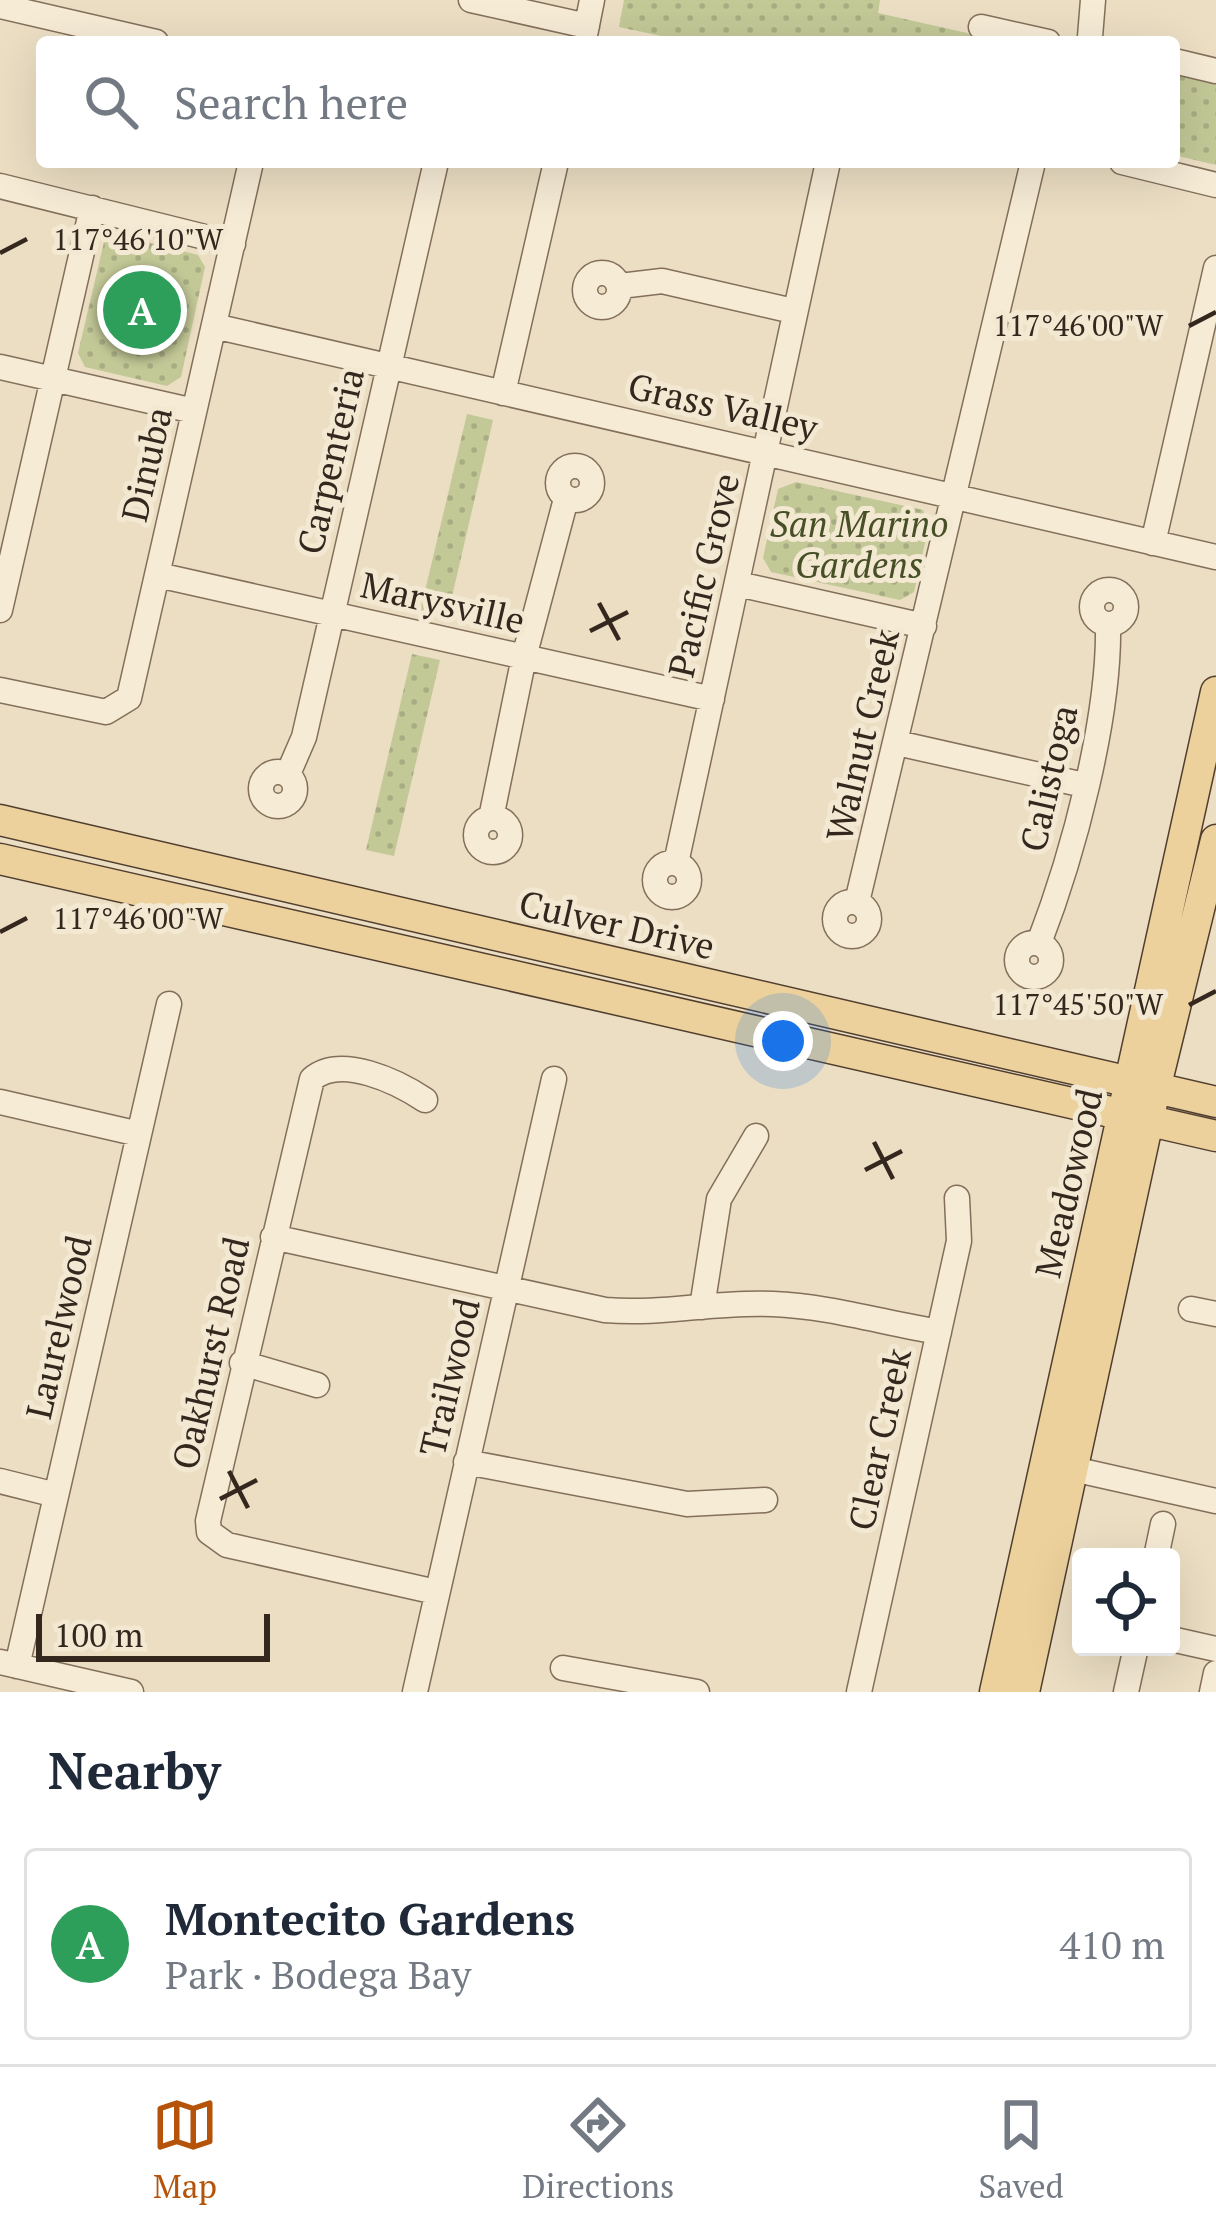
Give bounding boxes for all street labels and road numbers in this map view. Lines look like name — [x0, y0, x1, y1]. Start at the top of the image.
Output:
street label: Grass Valley — [624, 361, 823, 451]
street label: Carpenteria — [286, 363, 374, 559]
street label: Dinuba — [110, 402, 182, 526]
street label: Pacific Grove — [657, 468, 749, 682]
street label: Marysville — [357, 560, 529, 644]
street label: Walnut Creek — [815, 624, 909, 846]
street label: Calistoga — [1008, 700, 1088, 856]
street label: Culver Drive — [515, 879, 719, 969]
street label: Meadowood — [1023, 1084, 1113, 1282]
street label: Laurelwood — [14, 1231, 102, 1423]
street label: Oakhurst Road — [160, 1232, 260, 1474]
street label: Trailwood — [408, 1294, 490, 1460]
street label: Clear Creek — [837, 1343, 921, 1534]

